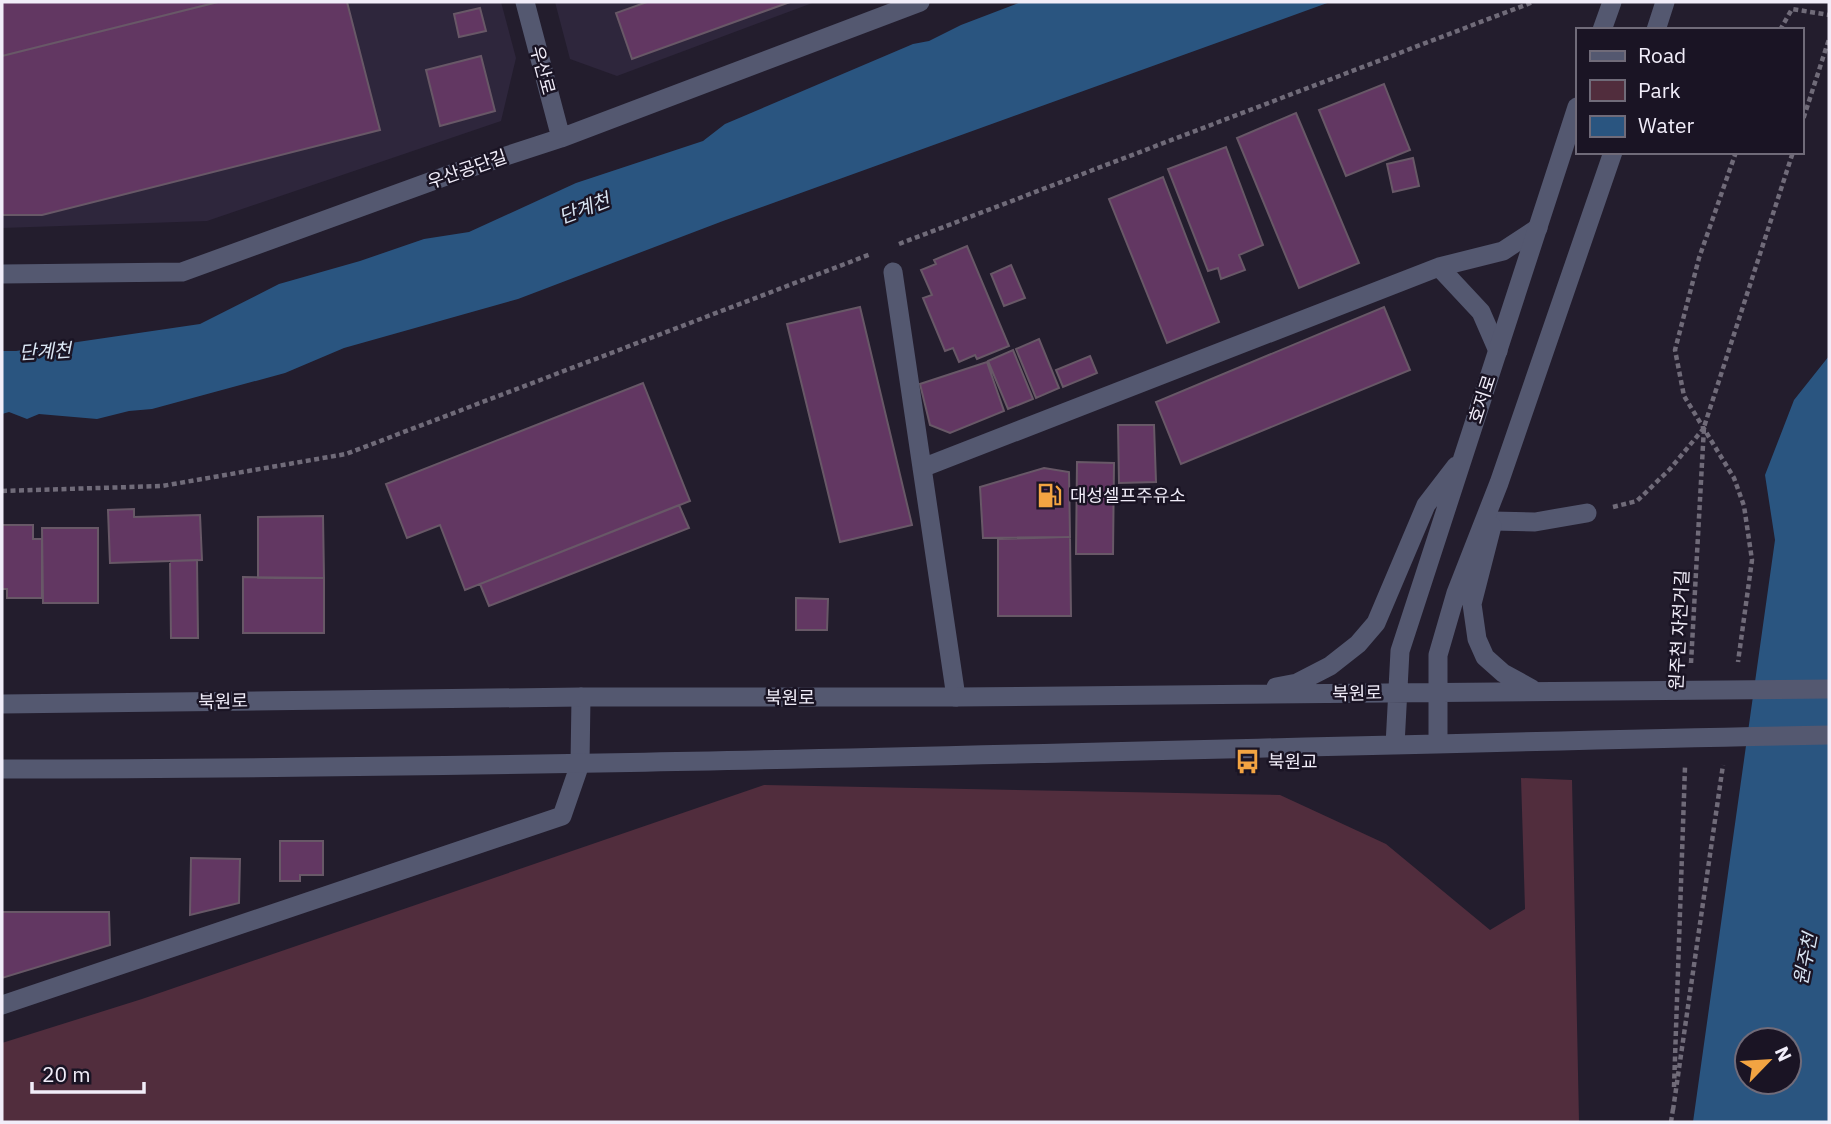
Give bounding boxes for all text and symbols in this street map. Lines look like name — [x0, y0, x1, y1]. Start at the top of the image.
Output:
legend — [1576, 28, 1803, 154]
text: Road — [1638, 41, 1686, 69]
street label: 우산로 — [525, 43, 561, 97]
text: Park — [1638, 76, 1681, 104]
text: Water — [1638, 111, 1695, 139]
street label: 우산공단길 — [424, 145, 510, 193]
water label: 단계천 — [555, 187, 614, 229]
water label: 단계천 — [18, 338, 73, 364]
street label: 호저로 — [1463, 372, 1501, 426]
fuel station icon: 대성셀프주유소 — [1036, 481, 1064, 509]
place label: 대성셀프주유소 — [1070, 484, 1186, 507]
street label: 원주천 자전거길 — [1664, 569, 1694, 691]
street label: 북원로 — [1332, 681, 1382, 705]
street label: 북원로 — [765, 686, 815, 709]
street label: 북원로 — [198, 689, 248, 713]
bus stop icon: 북원교 — [1234, 747, 1262, 775]
place label: 북원교 — [1268, 750, 1318, 773]
water label: 원주천 — [1788, 929, 1822, 987]
north arrow — [1733, 1026, 1803, 1096]
text: N — [1770, 1043, 1797, 1065]
scale bar — [32, 1050, 144, 1094]
text: 20 m — [42, 1060, 91, 1088]

